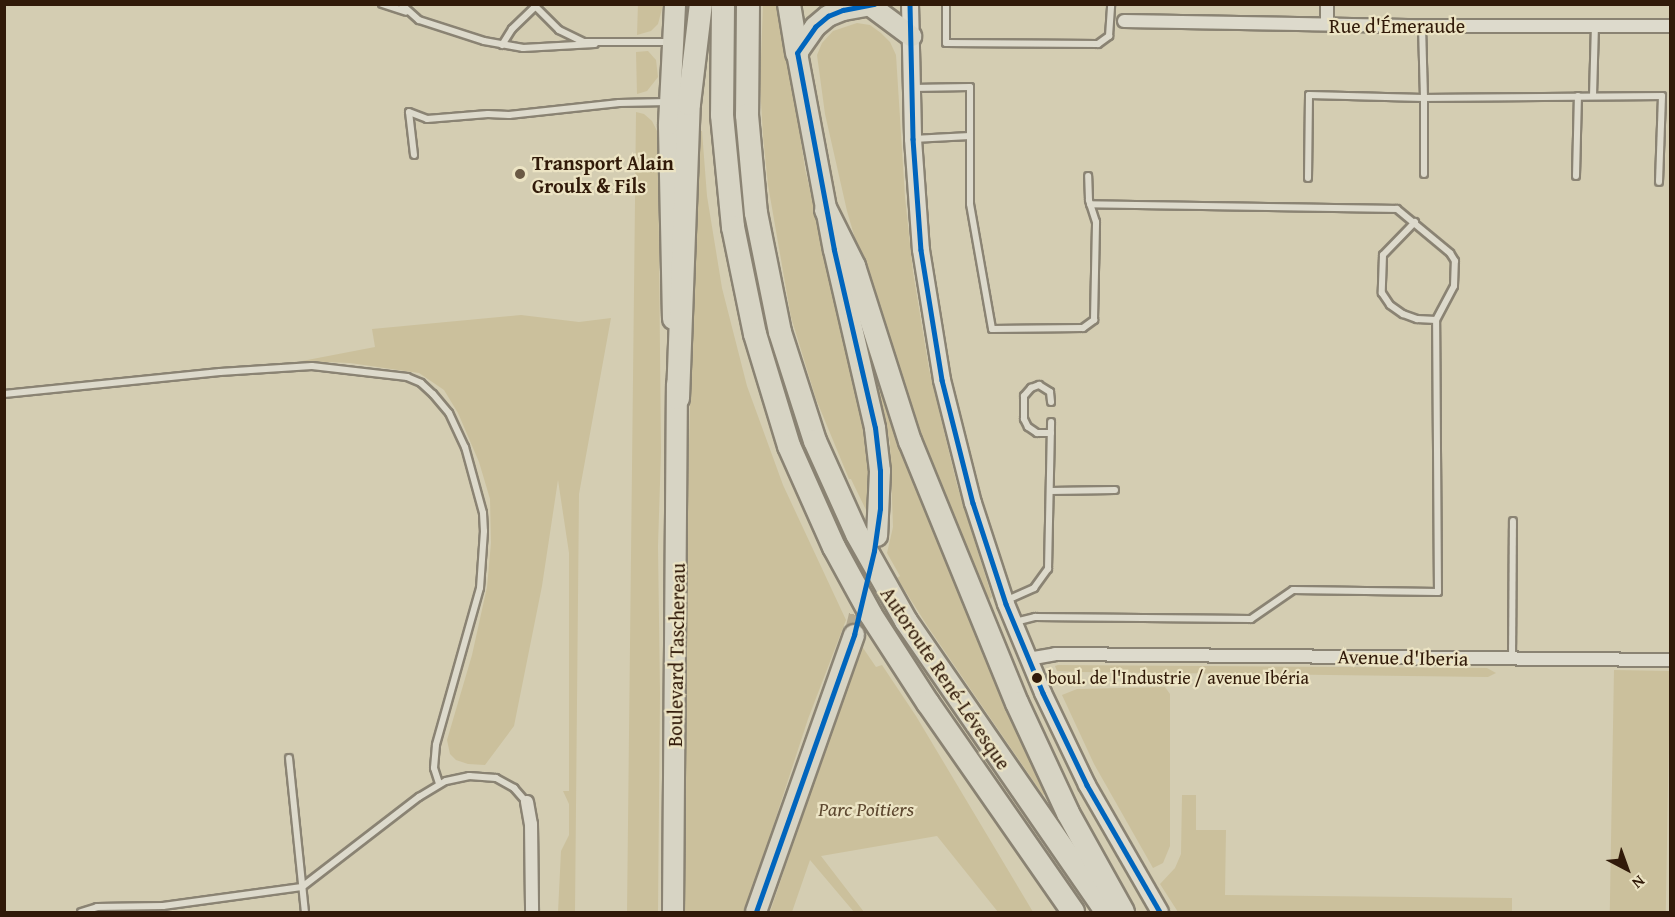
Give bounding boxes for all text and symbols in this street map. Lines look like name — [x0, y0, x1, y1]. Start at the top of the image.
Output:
street label: Rue d'Émeraude — [1329, 13, 1465, 37]
place label: Transport Alain Groulx & Fils — [532, 150, 674, 197]
marker: Transport Alain Groulx & Fils — [513, 167, 527, 181]
street label: Boulevard Taschereau — [662, 563, 690, 747]
street label: Autoroute René-Lévesque — [876, 582, 1016, 774]
street label: Avenue d'Iberia — [1337, 644, 1469, 670]
place label: boul. de l'Industrie / avenue Ibéria — [1048, 667, 1309, 689]
marker: boul. de l'Industrie / avenue Ibéria — [1031, 672, 1043, 684]
park label: Parc Poitiers — [818, 796, 914, 820]
north arrow — [1597, 839, 1657, 899]
text: N — [1627, 870, 1651, 895]

